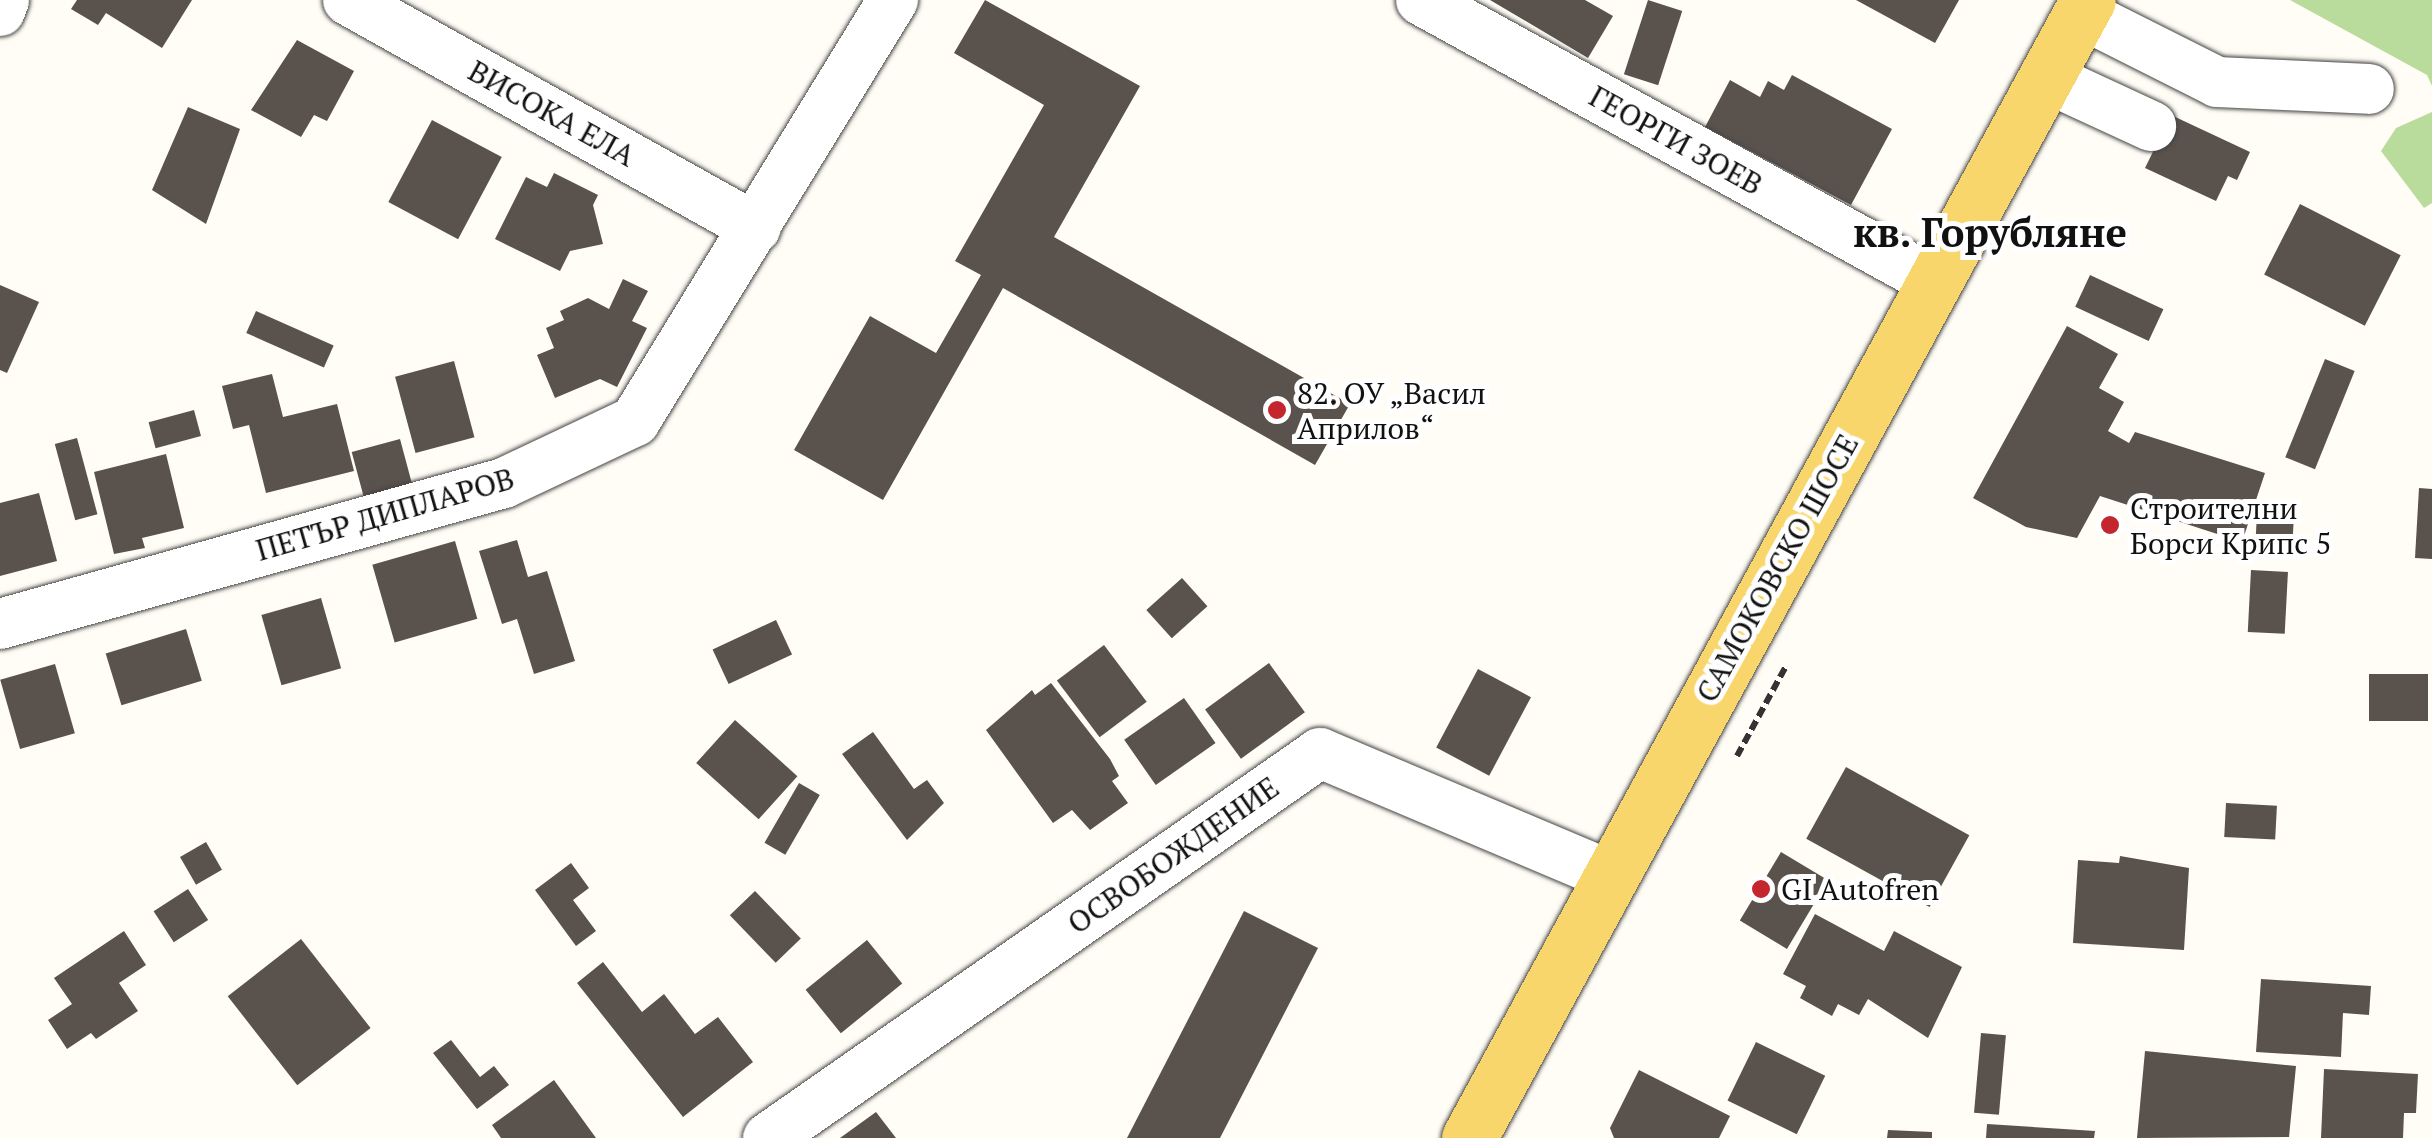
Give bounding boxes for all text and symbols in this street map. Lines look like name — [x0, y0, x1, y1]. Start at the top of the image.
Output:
street label: ВИСОКА ЕЛА — [462, 52, 642, 174]
street label: ГЕОРГИ ЗОЕВ — [1583, 78, 1769, 202]
district label: кв. Горубляне — [1852, 208, 2128, 256]
place label: 82. ОУ „Васил Априлов“ — [1297, 375, 1489, 446]
marker: 82. ОУ „Васил Априлов“ — [1266, 399, 1288, 421]
street label: САМОКОВСКО ШОСЕ — [1688, 428, 1866, 708]
street label: ПЕТЪР ДИПЛАРОВ — [252, 460, 518, 568]
place label: Строителни Борси Крипс 5 — [2130, 490, 2332, 560]
marker: Строителни Борси Крипс 5 — [2099, 514, 2121, 536]
street label: ОСВОБОЖДЕНИЕ — [1061, 769, 1285, 941]
place label: GI Autofren — [1781, 871, 1940, 907]
marker: GI Autofren — [1750, 878, 1772, 900]

